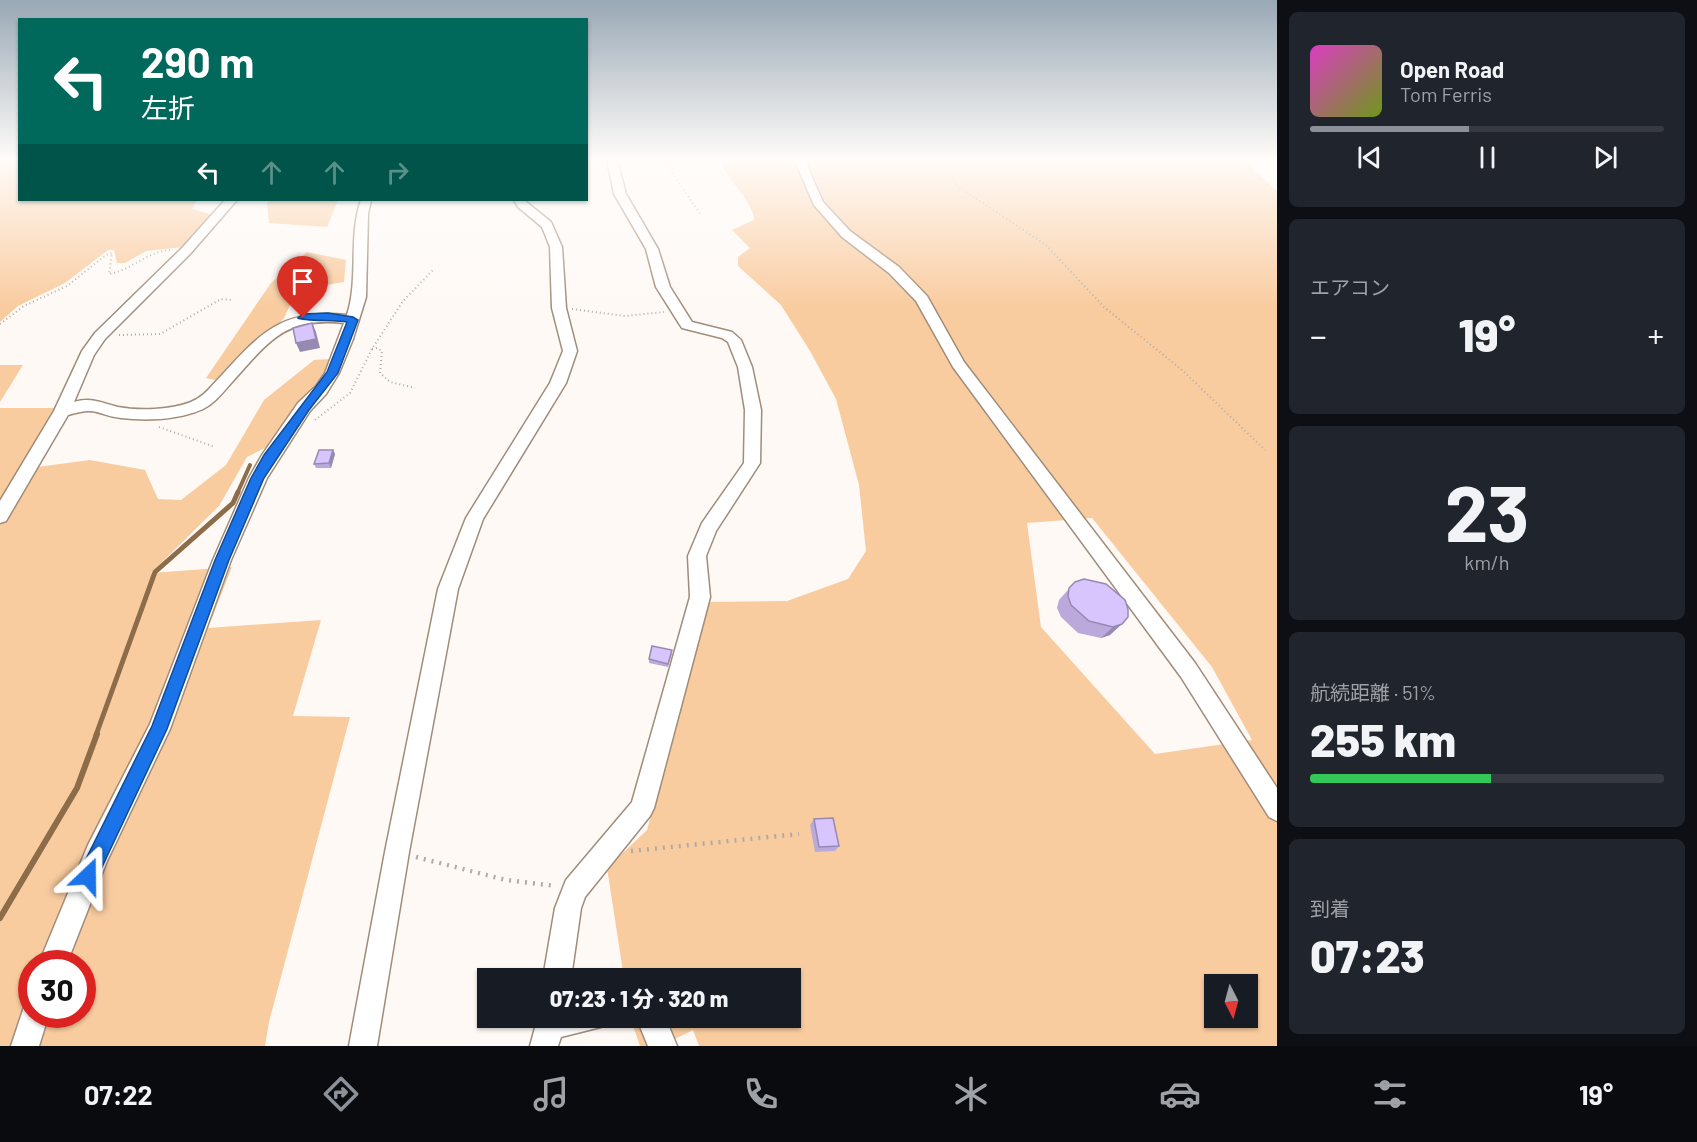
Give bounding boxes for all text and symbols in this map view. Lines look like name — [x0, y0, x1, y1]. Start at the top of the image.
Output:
text: 290 m — [141, 36, 254, 86]
icon: left — [42, 42, 120, 120]
text: Open Road — [1400, 56, 1504, 82]
text: Tom Ferris — [1400, 82, 1492, 106]
text: 左折 — [141, 91, 195, 123]
icon: previous — [1353, 141, 1386, 174]
icon: pause — [1471, 141, 1504, 174]
icon: next — [1589, 141, 1622, 174]
icon: left — [192, 156, 225, 189]
icon: ahead — [255, 156, 288, 189]
icon: ahead — [318, 156, 351, 189]
icon: right — [381, 156, 414, 189]
pin — [277, 256, 328, 318]
icon: arrive — [286, 265, 319, 298]
text: エアコン — [1310, 275, 1390, 299]
text: 19° — [1459, 307, 1515, 361]
text: − — [1310, 315, 1327, 355]
text: + — [1648, 315, 1664, 355]
text: 23 — [1445, 464, 1529, 558]
text: km/h — [1464, 550, 1510, 574]
text: 航続距離 · 51% — [1310, 680, 1436, 704]
text: 255 km — [1310, 712, 1456, 766]
position arrow — [56, 844, 120, 908]
text: 到着 — [1310, 896, 1350, 920]
text: 07:23 — [1310, 928, 1425, 982]
speed limit sign: 30 — [18, 950, 96, 1028]
north arrow — [1204, 974, 1258, 1028]
map controls — [1204, 974, 1258, 1028]
text: 07:23 · 1 分 · 320 m — [550, 985, 728, 1011]
icon: directions — [320, 1073, 362, 1115]
icon: music — [530, 1073, 572, 1115]
icon: phone — [740, 1073, 782, 1115]
icon: climate — [950, 1073, 992, 1115]
icon: car — [1159, 1073, 1201, 1115]
icon: filters — [1369, 1073, 1411, 1115]
text: 07:22 — [84, 1078, 153, 1110]
text: 19° — [1579, 1078, 1613, 1110]

